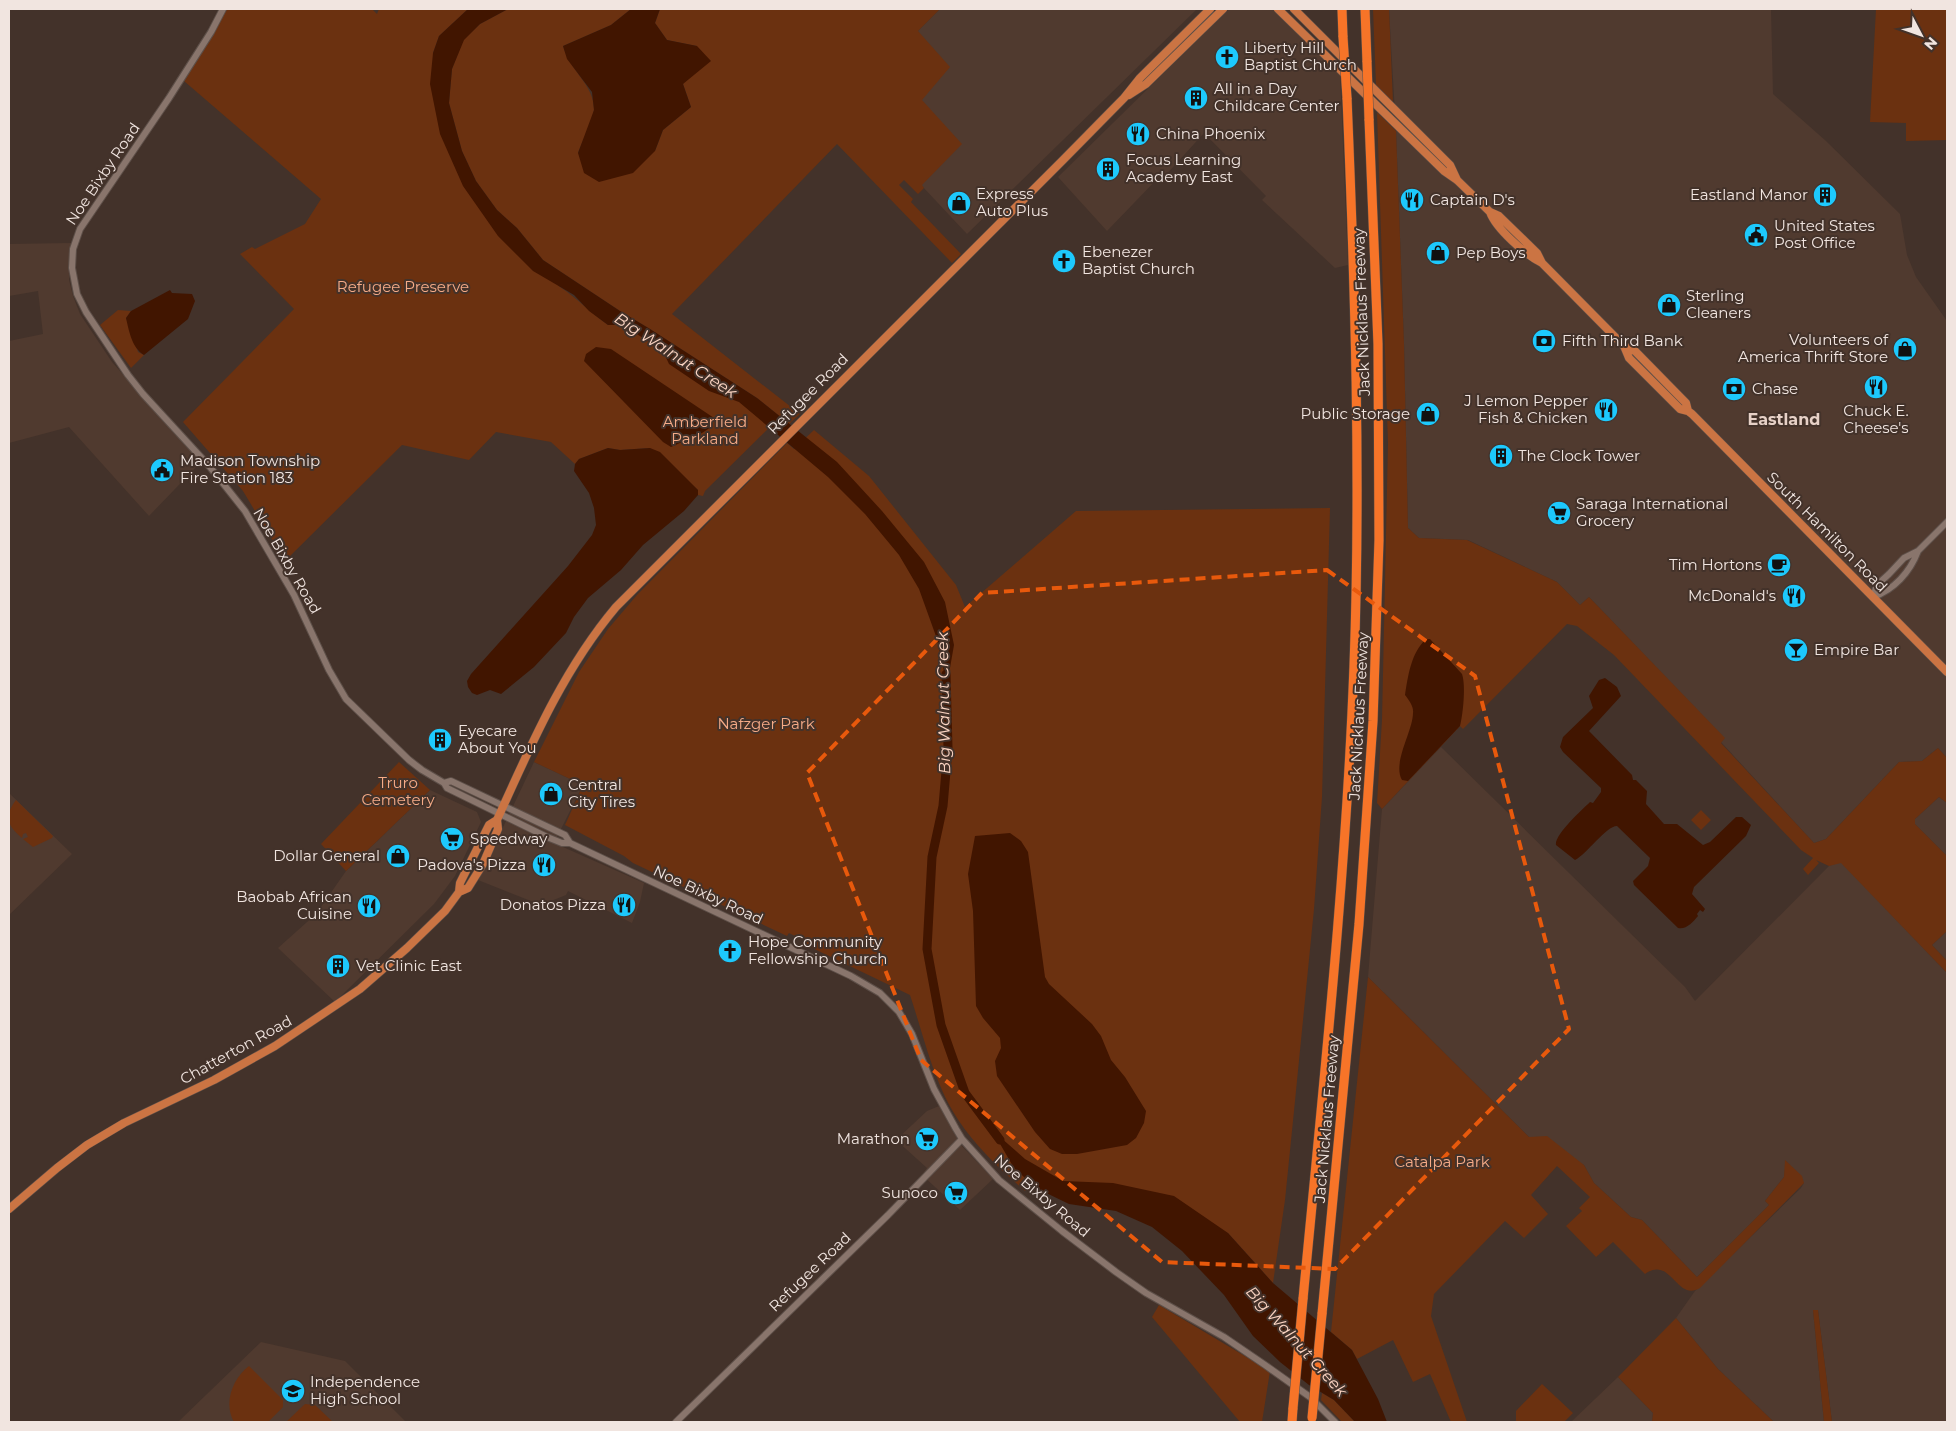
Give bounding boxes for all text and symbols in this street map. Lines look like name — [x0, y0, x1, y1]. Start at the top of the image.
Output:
north arrow — [1896, 10, 1946, 60]
text: N — [1920, 33, 1941, 54]
place label: Liberty Hill Baptist Church — [1244, 38, 1357, 74]
church icon: Liberty Hill Baptist Church — [1214, 44, 1240, 70]
place label: All in a Day Childcare Center — [1214, 79, 1340, 115]
building icon: All in a Day Childcare Center — [1183, 85, 1209, 111]
street label: Noe Bixby Road — [61, 119, 144, 228]
restaurant icon: China Phoenix — [1125, 121, 1151, 147]
place label: China Phoenix — [1156, 124, 1265, 143]
place label: Focus Learning Academy East — [1126, 150, 1241, 186]
building icon: Focus Learning Academy East — [1095, 156, 1121, 182]
building icon: Eastland Manor — [1812, 182, 1838, 208]
place label: Express Auto Plus — [976, 184, 1048, 220]
place label: Eastland Manor — [1690, 185, 1808, 204]
restaurant icon: Captain D's — [1399, 187, 1425, 213]
shop icon: Express Auto Plus — [946, 190, 972, 216]
place label: Captain D's — [1430, 190, 1515, 209]
place label: United States Post Office — [1774, 216, 1875, 252]
public building icon: United States Post Office — [1743, 222, 1769, 248]
street label: Jack Nicklaus Freeway — [1349, 227, 1374, 397]
shop icon: Pep Boys — [1425, 240, 1451, 266]
place label: Ebenezer Baptist Church — [1082, 242, 1195, 278]
place label: Pep Boys — [1456, 243, 1526, 262]
church icon: Ebenezer Baptist Church — [1051, 248, 1077, 274]
park label: Refugee Preserve — [337, 277, 469, 296]
place label: Sterling Cleaners — [1686, 286, 1751, 322]
shop icon: Sterling Cleaners — [1656, 292, 1682, 318]
water label: Big Walnut Creek — [611, 309, 742, 403]
bank icon: Fifth Third Bank — [1531, 328, 1557, 354]
place label: Volunteers of America Thrift Store — [1738, 330, 1889, 366]
place label: Fifth Third Bank — [1562, 331, 1683, 350]
shop icon: Volunteers of America Thrift Store — [1892, 336, 1918, 362]
street label: Refugee Road — [763, 349, 852, 438]
restaurant icon: Chuck E. Cheese's — [1863, 374, 1889, 400]
bank icon: Chase — [1721, 376, 1747, 402]
place label: Chase — [1752, 379, 1798, 398]
place label: J Lemon Pepper Fish & Chicken — [1463, 391, 1588, 427]
restaurant icon: J Lemon Pepper Fish & Chicken — [1593, 397, 1619, 423]
shop icon: Public Storage — [1415, 401, 1441, 427]
place label: Chuck E. Cheese's — [1843, 401, 1909, 437]
place label: Public Storage — [1301, 404, 1410, 423]
district label: Eastland — [1748, 410, 1820, 429]
park label: Amberfield Parkland — [663, 412, 747, 448]
building icon: The Clock Tower — [1488, 443, 1514, 469]
place label: The Clock Tower — [1518, 446, 1640, 465]
place label: Madison Township Fire Station 183 — [180, 451, 320, 487]
public building icon: Madison Township Fire Station 183 — [149, 457, 175, 483]
street label: South Hamilton Road — [1763, 468, 1891, 596]
place label: Saraga International Grocery — [1576, 494, 1728, 530]
supermarket icon: Saraga International Grocery — [1546, 500, 1572, 526]
street label: Noe Bixby Road — [249, 504, 325, 617]
cafe icon: Tim Hortons — [1766, 552, 1792, 578]
place label: Tim Hortons — [1669, 555, 1762, 574]
restaurant icon: McDonald's — [1781, 583, 1807, 609]
place label: McDonald's — [1688, 586, 1776, 605]
water label: Big Walnut Creek — [933, 630, 954, 774]
street label: Jack Nicklaus Freeway — [1345, 631, 1372, 801]
bar icon: Empire Bar — [1783, 637, 1809, 663]
place label: Empire Bar — [1814, 640, 1899, 659]
park label: Nafzger Park — [717, 714, 815, 733]
place label: Eyecare About You — [458, 721, 537, 757]
building icon: Eyecare About You — [427, 727, 453, 753]
park label: Truro Cemetery — [361, 773, 435, 809]
place label: Central City Tires — [568, 775, 635, 811]
shop icon: Central City Tires — [538, 781, 564, 807]
supermarket icon: Speedway — [439, 826, 465, 852]
place label: Speedway — [470, 829, 548, 848]
shop icon: Dollar General — [385, 843, 411, 869]
place label: Dollar General — [273, 846, 380, 865]
restaurant icon: Padova's Pizza — [531, 852, 557, 878]
place label: Padova's Pizza — [417, 855, 526, 874]
street label: Noe Bixby Road — [650, 861, 766, 928]
place label: Baobab African Cuisine — [236, 887, 352, 923]
restaurant icon: Donatos Pizza — [611, 892, 637, 918]
restaurant icon: Baobab African Cuisine — [356, 893, 382, 919]
place label: Donatos Pizza — [500, 895, 606, 914]
place label: Hope Community Fellowship Church — [748, 932, 887, 968]
church icon: Hope Community Fellowship Church — [717, 938, 743, 964]
building icon: Vet Clinic East — [325, 953, 351, 979]
place label: Vet Clinic East — [356, 956, 462, 975]
street label: Chatterton Road — [176, 1011, 295, 1088]
street label: Jack Nicklaus Freeway — [1310, 1034, 1343, 1204]
supermarket icon: Marathon — [914, 1126, 940, 1152]
place label: Marathon — [837, 1129, 910, 1148]
street label: Noe Bixby Road — [991, 1150, 1094, 1241]
park label: Catalpa Park — [1394, 1152, 1490, 1171]
supermarket icon: Sunoco — [943, 1180, 969, 1206]
place label: Sunoco — [881, 1183, 938, 1202]
street label: Refugee Road — [765, 1228, 855, 1316]
water label: Big Walnut Creek — [1242, 1282, 1352, 1402]
place label: Independence High School — [310, 1372, 420, 1408]
school or university icon: Independence High School — [280, 1378, 306, 1404]

